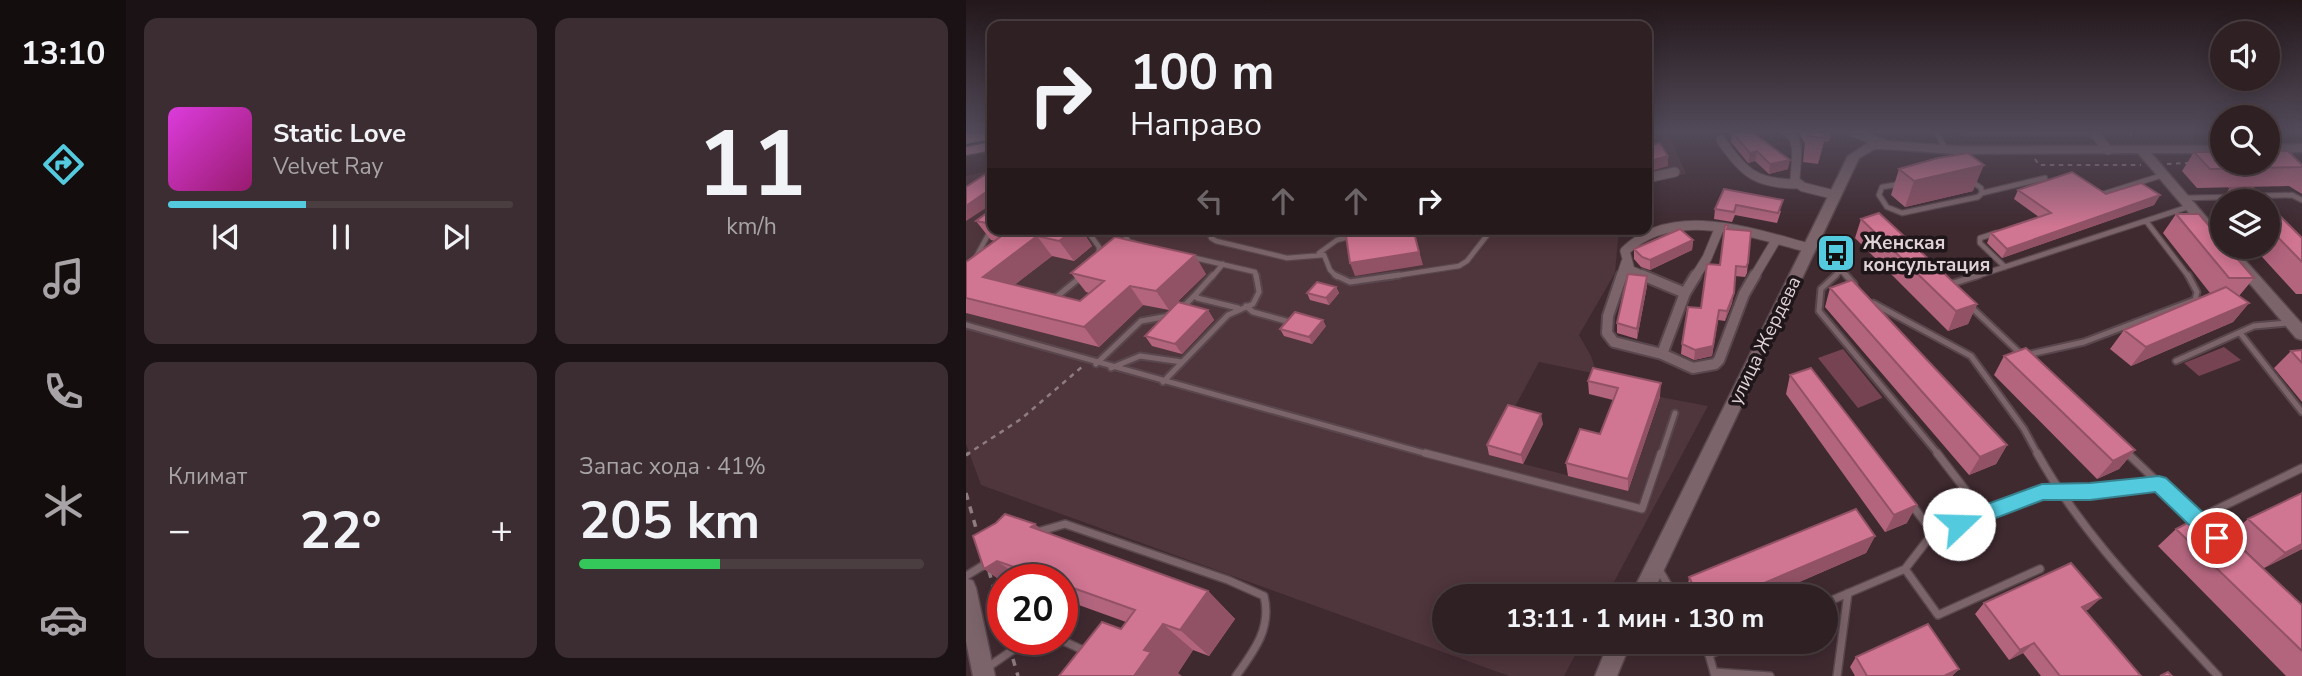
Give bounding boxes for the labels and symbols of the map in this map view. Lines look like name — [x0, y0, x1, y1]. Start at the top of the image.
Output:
place label: Женская консультация — [1863, 230, 1990, 278]
bus stop icon: Женская консультация — [1815, 232, 1857, 274]
street label: улица Жердева — [1723, 272, 1807, 409]
position arrow — [1922, 487, 1996, 561]
pin — [2187, 508, 2247, 568]
speed limit sign: 20 — [987, 564, 1078, 655]

